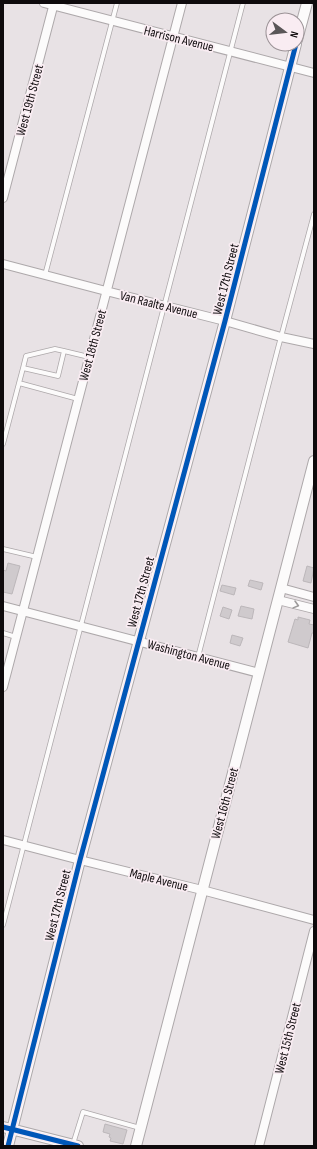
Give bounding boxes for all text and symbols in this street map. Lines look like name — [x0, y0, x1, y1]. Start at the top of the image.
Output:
north arrow — [265, 12, 305, 52]
street label: Harrison Avenue — [142, 23, 215, 55]
text: N — [287, 30, 301, 39]
street label: West 19th Street — [13, 63, 47, 138]
street label: West 17th Street — [209, 242, 243, 317]
street label: Van Raalte Avenue — [118, 288, 199, 322]
street label: West 18th Street — [76, 308, 110, 383]
street label: West 17th Street — [124, 555, 158, 630]
one-way arrow — [292, 600, 299, 609]
street label: Washington Avenue — [146, 636, 232, 674]
street label: West 16th Street — [208, 766, 242, 841]
street label: Maple Avenue — [128, 865, 190, 895]
street label: West 17th Street — [41, 868, 75, 943]
street label: West 15th Street — [271, 1001, 305, 1076]

